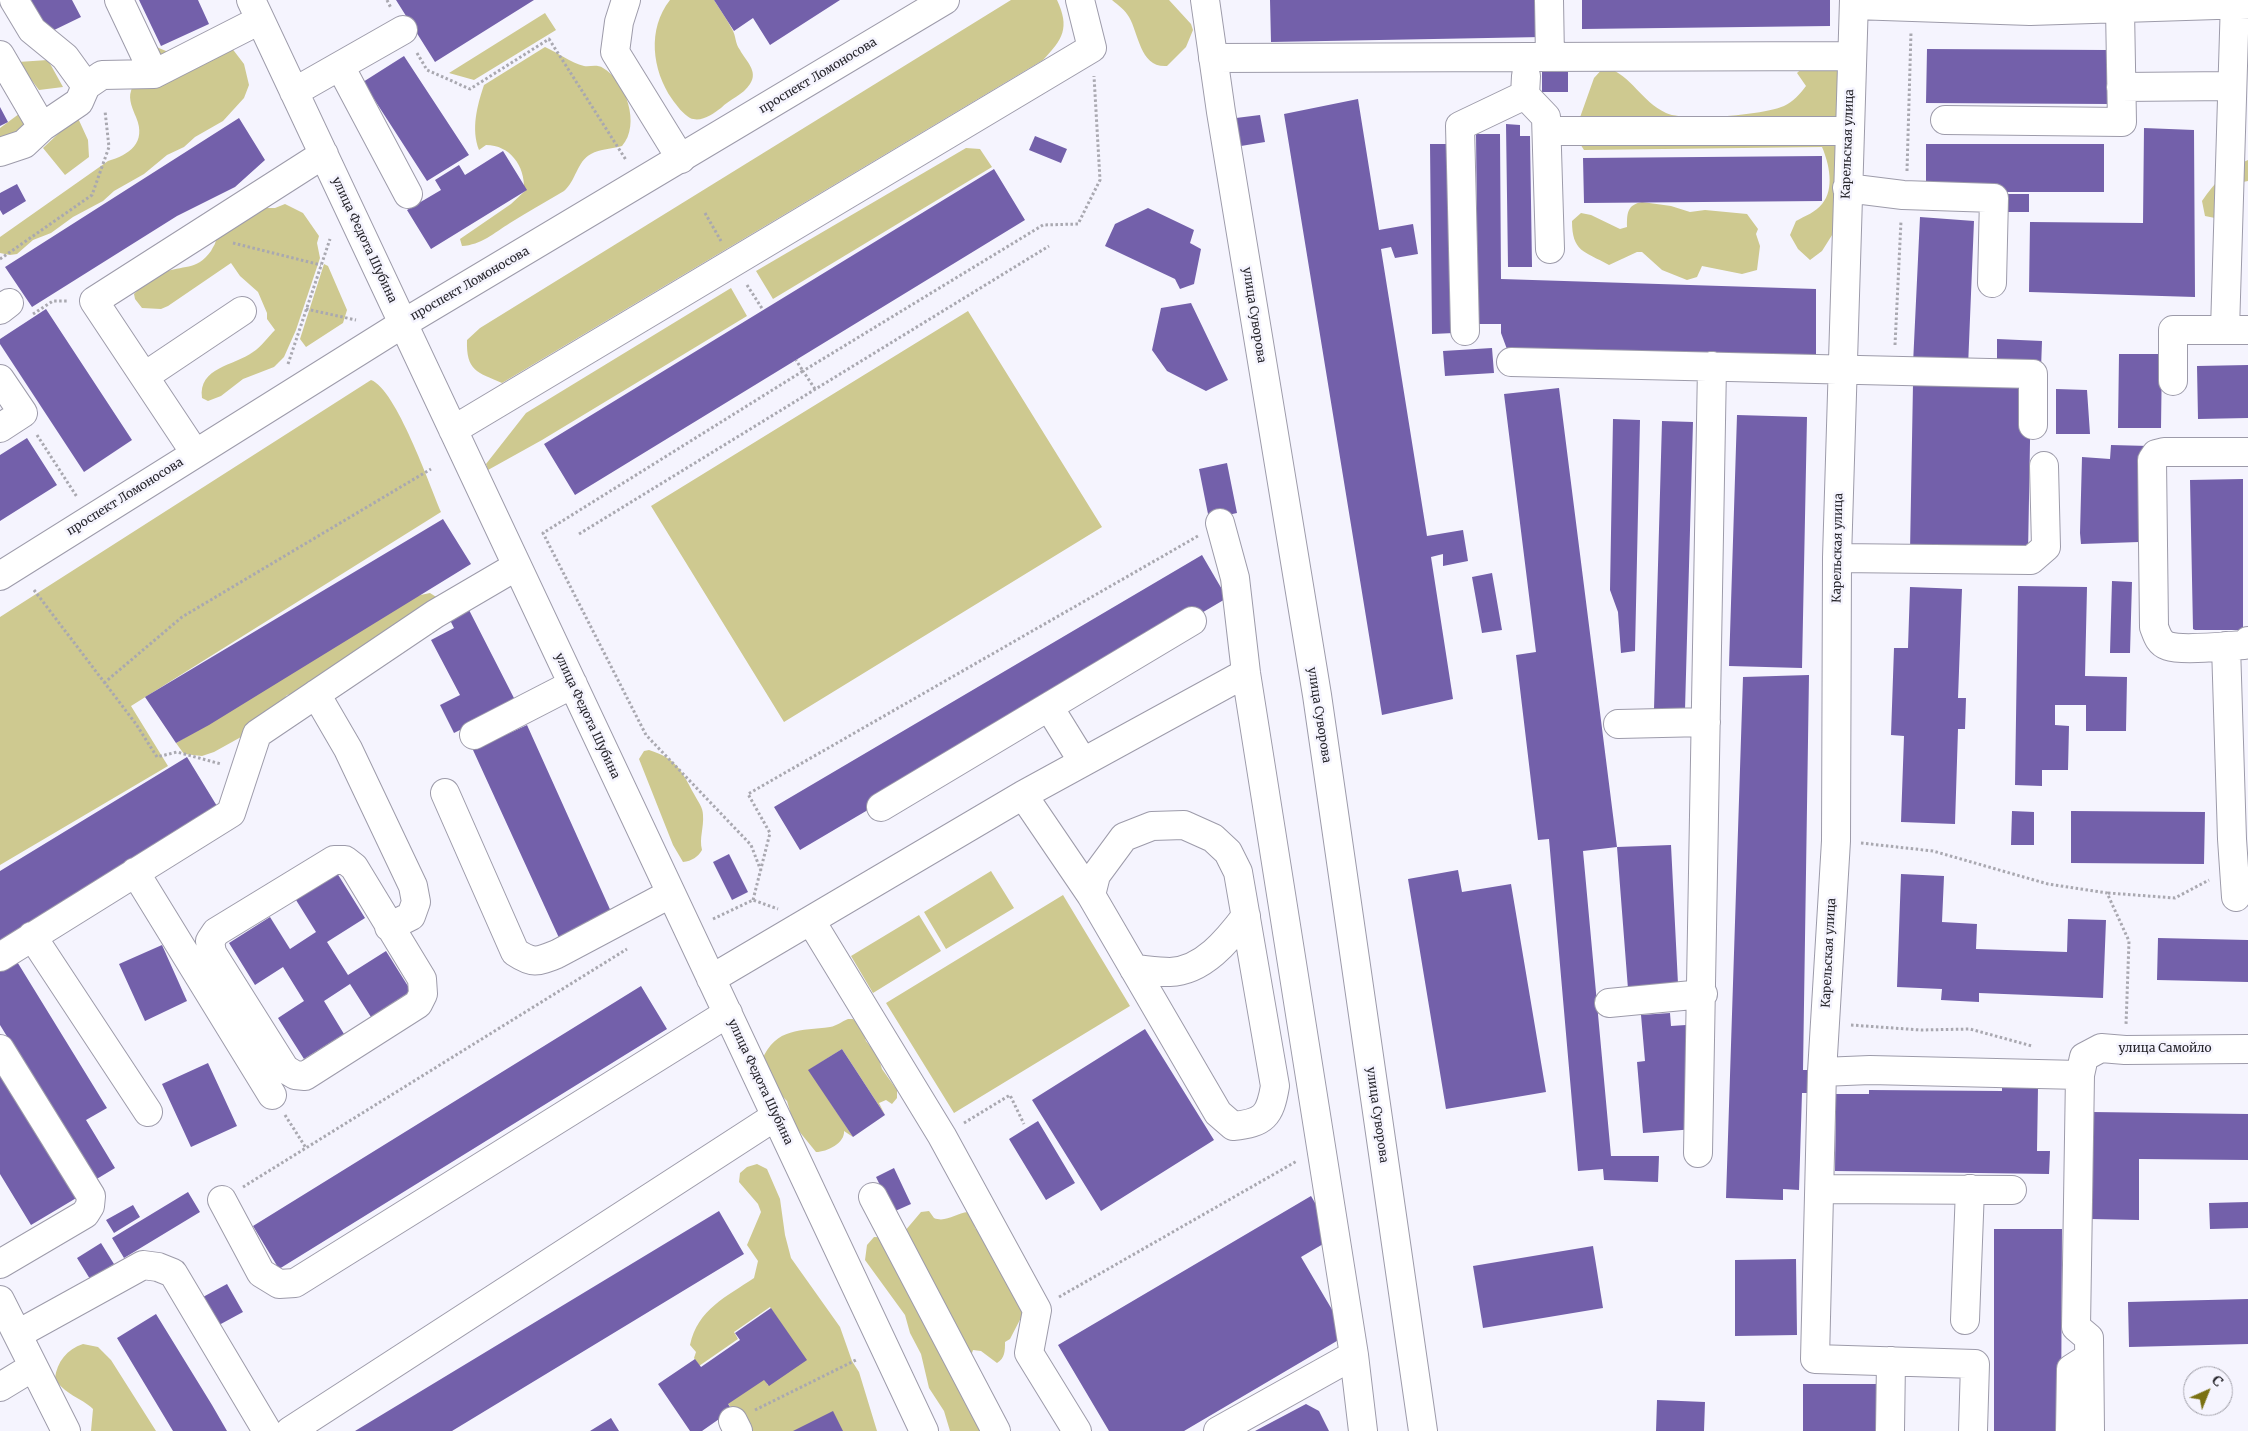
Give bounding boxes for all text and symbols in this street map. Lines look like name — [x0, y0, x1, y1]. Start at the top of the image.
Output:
street label: проспект Ломоносова — [757, 35, 879, 117]
street label: Карельская улица — [1839, 89, 1857, 199]
street label: улица Федота Шубина — [328, 175, 400, 305]
street label: проспект Ломоносова — [408, 244, 532, 324]
street label: улица Суворова — [1239, 266, 1269, 364]
street label: проспект Ломоносова — [64, 455, 186, 539]
street label: Карельская улица — [1830, 493, 1846, 603]
street label: улица Федота Шубина — [551, 651, 623, 781]
street label: улица Суворова — [1304, 666, 1334, 764]
street label: Карельская улица — [1819, 898, 1839, 1008]
street label: улица Федота Шубина — [724, 1017, 796, 1147]
street label: улица Самойло — [2119, 1042, 2211, 1056]
street label: улица Суворова — [1363, 1066, 1391, 1164]
north arrow — [2183, 1366, 2233, 1416]
text: С — [2208, 1371, 2227, 1391]

